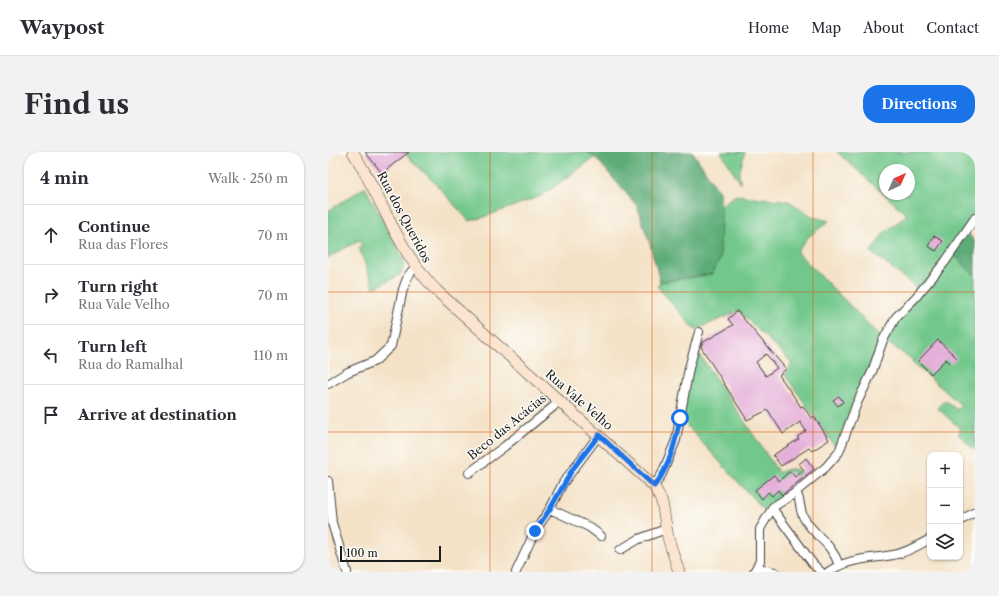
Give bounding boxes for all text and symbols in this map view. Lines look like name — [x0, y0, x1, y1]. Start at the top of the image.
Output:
text: Waypost — [20, 16, 104, 39]
text: Home — [748, 19, 789, 37]
text: Map — [811, 19, 841, 37]
text: About — [863, 19, 904, 37]
text: Contact — [926, 19, 979, 37]
button: Directions — [863, 85, 975, 123]
text: Find us — [24, 87, 129, 121]
north arrow — [879, 164, 915, 200]
text: 4 min — [40, 168, 89, 188]
street label: Rua dos Queridos — [374, 169, 435, 265]
text: Walk · 250 m — [208, 170, 288, 186]
text: Continue — [78, 217, 150, 236]
icon: ahead — [40, 224, 62, 246]
text: 70 m — [258, 227, 288, 243]
text: Rua das Flores — [78, 236, 168, 252]
text: Turn right — [78, 277, 158, 296]
icon: right — [40, 284, 62, 306]
text: 70 m — [258, 287, 288, 303]
text: Rua Vale Velho — [78, 296, 170, 312]
text: Turn left — [78, 337, 147, 356]
icon: left — [40, 344, 62, 366]
text: 110 m — [253, 347, 288, 363]
text: Rua do Ramalhal — [78, 356, 183, 372]
street label: Rua Vale Velho — [542, 366, 616, 433]
street label: Beco das Acácias — [465, 390, 549, 463]
icon: arrive — [40, 404, 62, 426]
text: Arrive at destination — [78, 405, 237, 424]
route start — [671, 409, 689, 427]
map controls — [927, 452, 963, 560]
button: + — [927, 452, 963, 488]
button: − — [927, 488, 963, 524]
route end — [526, 522, 544, 540]
button: layers — [927, 524, 963, 560]
scale bar — [340, 544, 441, 563]
text: 100 m — [346, 546, 378, 560]

